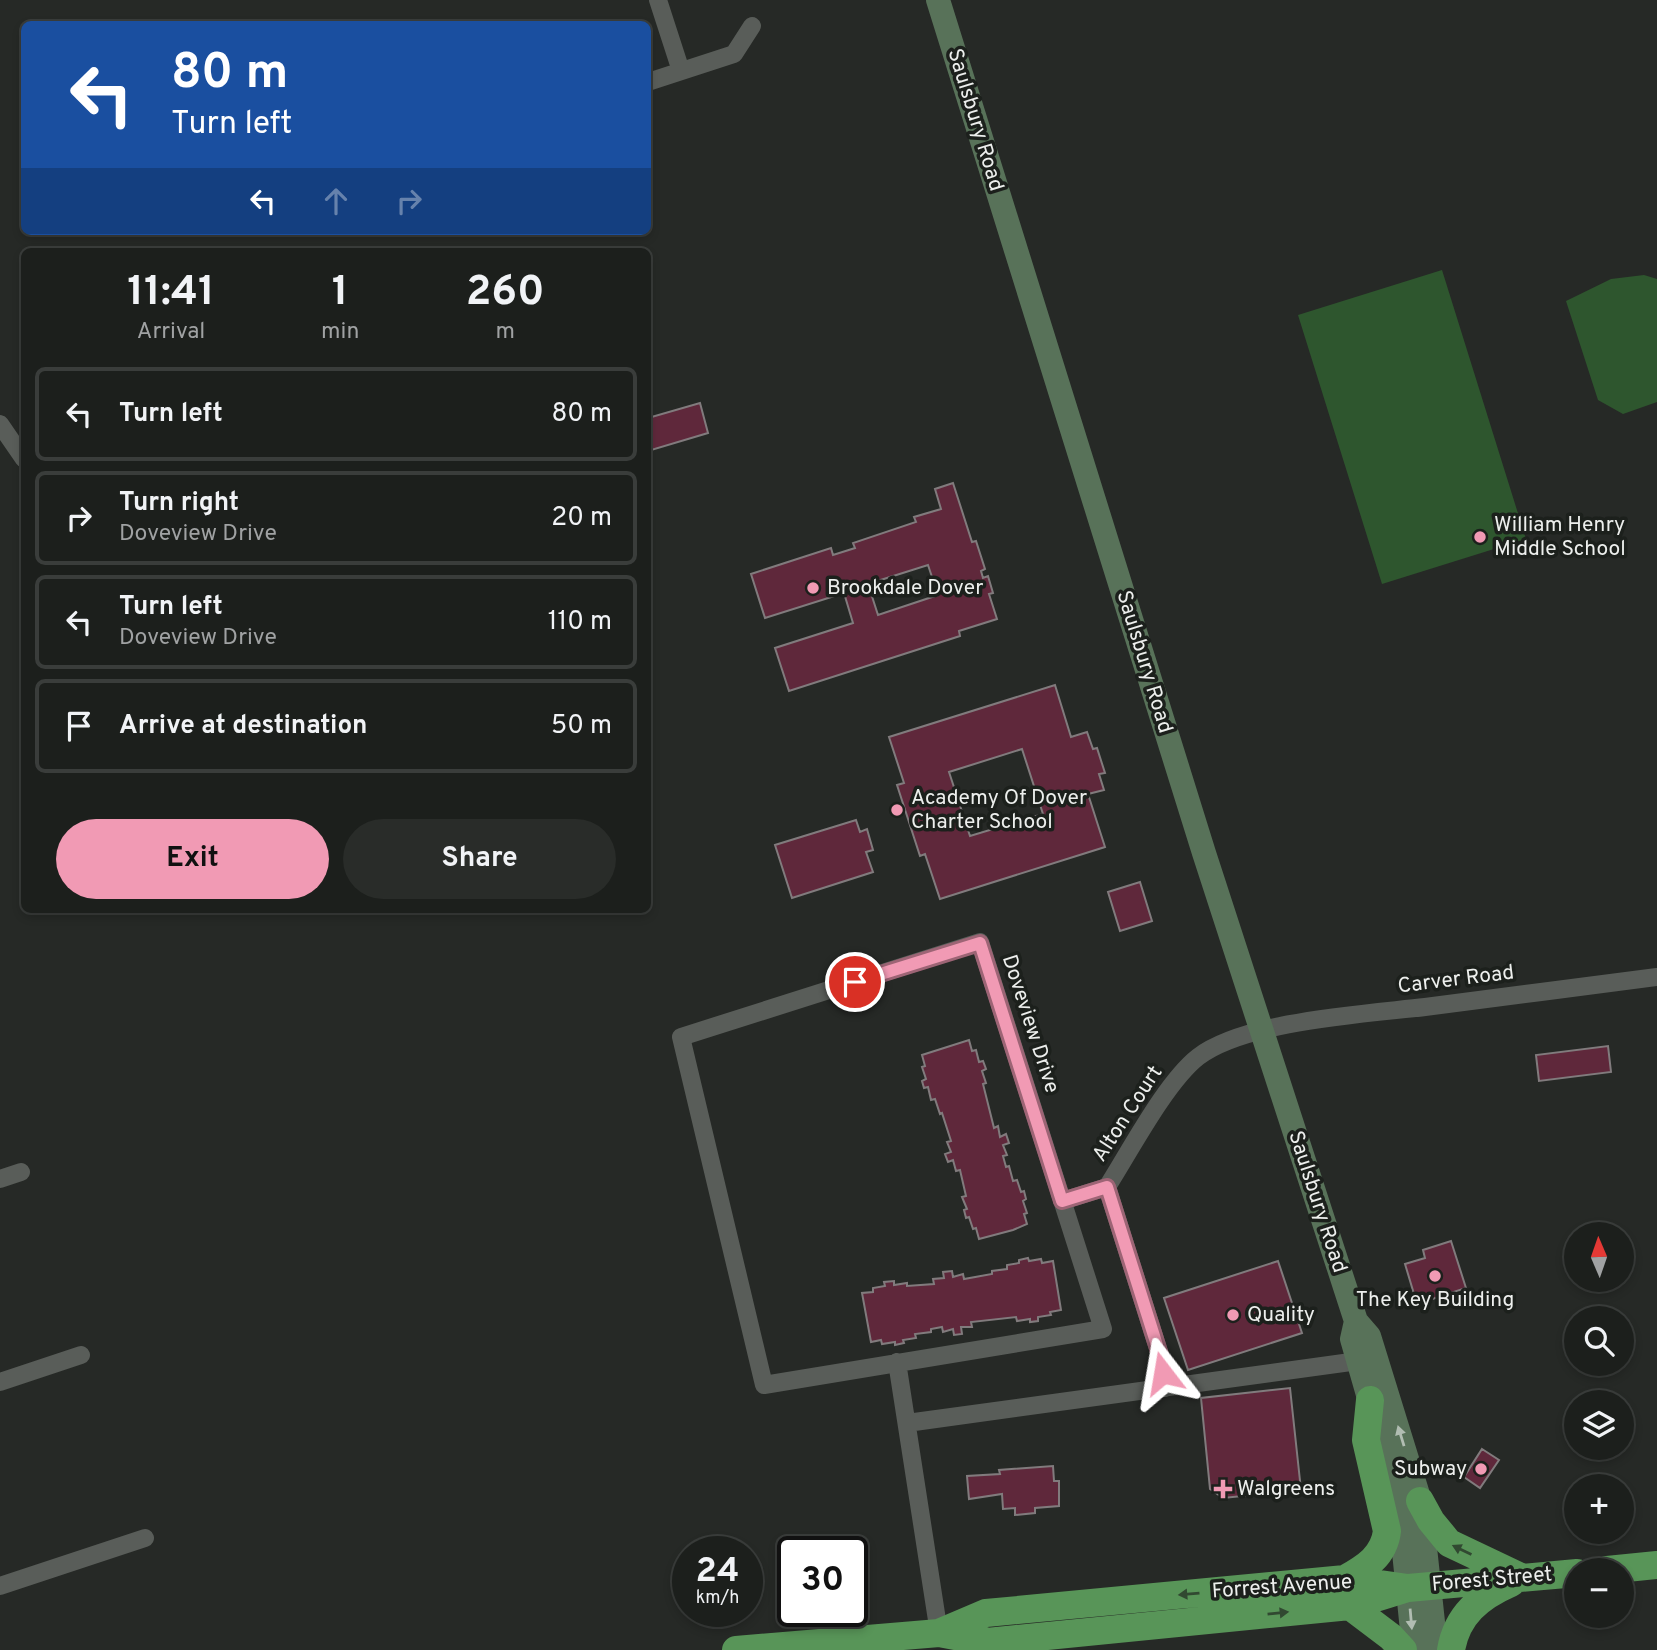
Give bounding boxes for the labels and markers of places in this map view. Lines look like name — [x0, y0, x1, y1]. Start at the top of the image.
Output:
place label: William Henry Middle School — [1494, 512, 1626, 563]
marker: William Henry Middle School — [1472, 529, 1488, 545]
place label: Brookdale Dover — [827, 575, 983, 602]
marker: Brookdale Dover — [805, 580, 821, 596]
place label: Academy Of Dover Charter School — [911, 785, 1087, 836]
marker: Academy Of Dover Charter School — [889, 802, 905, 818]
pin — [825, 952, 885, 1012]
marker: The Key Building — [1427, 1268, 1443, 1284]
place label: The Key Building — [1356, 1287, 1514, 1314]
place label: Quality — [1247, 1302, 1315, 1329]
marker: Quality — [1225, 1307, 1241, 1323]
place label: Subway — [1394, 1456, 1467, 1483]
marker: Subway — [1473, 1461, 1489, 1477]
place label: Walgreens — [1237, 1476, 1335, 1503]
marker: Walgreens — [1215, 1481, 1231, 1497]

